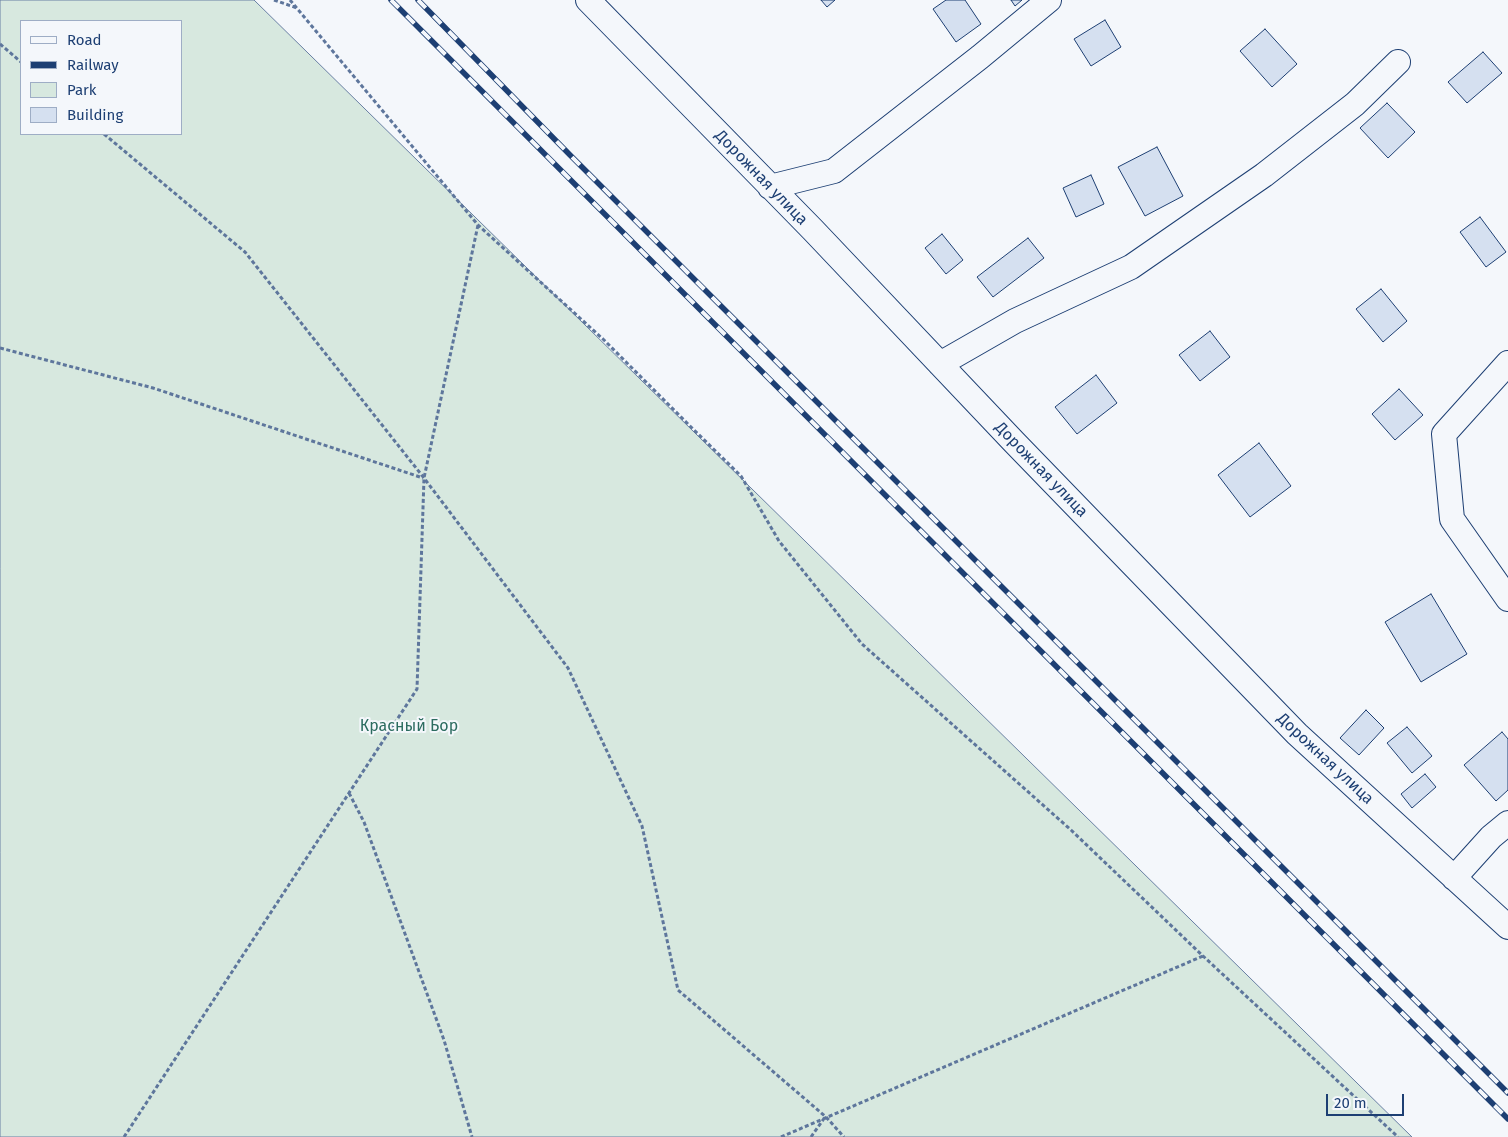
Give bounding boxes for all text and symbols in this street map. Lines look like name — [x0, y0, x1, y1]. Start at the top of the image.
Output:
legend — [20, 20, 182, 135]
text: Road — [67, 31, 102, 49]
text: Railway — [67, 56, 119, 74]
text: Park — [67, 81, 97, 99]
text: Building — [67, 106, 123, 124]
street label: Дорожная улица — [711, 126, 811, 230]
street label: Дорожная улица — [991, 418, 1091, 522]
street label: Дорожная улица — [1273, 709, 1377, 809]
park label: Красный Бор — [360, 717, 458, 737]
scale bar — [1328, 1084, 1406, 1116]
text: 20 m — [1334, 1094, 1367, 1112]

